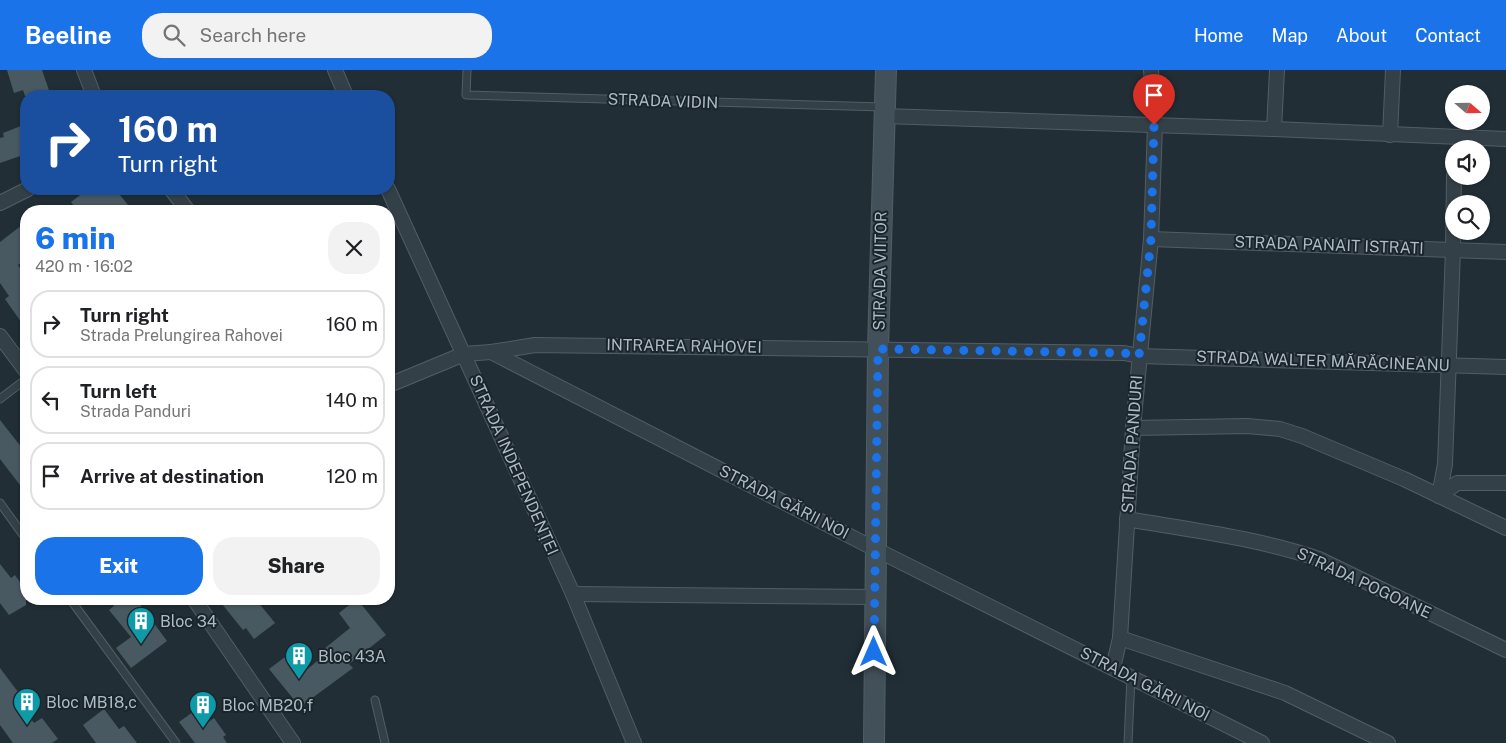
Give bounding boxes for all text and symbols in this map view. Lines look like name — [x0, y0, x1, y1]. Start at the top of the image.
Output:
search box — [142, 13, 492, 58]
text: Beeline — [25, 21, 112, 49]
icon: search — [160, 21, 188, 49]
text: Search here — [200, 24, 306, 46]
text: Home — [1194, 25, 1244, 46]
text: Map — [1272, 25, 1308, 46]
text: About — [1336, 25, 1387, 46]
text: Contact — [1415, 25, 1481, 46]
pin — [1133, 74, 1175, 125]
icon: arrive — [1140, 81, 1168, 109]
north arrow — [1445, 85, 1490, 130]
map controls — [1445, 85, 1490, 240]
street label: STRADA VIDIN — [607, 90, 719, 112]
text: 160 m — [118, 109, 218, 150]
icon: right — [35, 110, 100, 175]
button: sound — [1445, 140, 1490, 185]
text: Turn right — [118, 151, 218, 177]
button: search — [1445, 195, 1490, 240]
street label: STRADA VIITOR — [869, 211, 891, 331]
text: 6 min — [35, 220, 115, 256]
button: close — [328, 222, 380, 274]
street label: STRADA PANAIT ISTRATI — [1234, 232, 1424, 258]
text: 420 m · 16:02 — [35, 257, 133, 276]
text: Turn right — [80, 304, 169, 326]
icon: right — [37, 310, 65, 338]
text: 160 m — [326, 313, 378, 335]
text: Strada Prelungirea Rahovei — [80, 326, 283, 345]
street label: INTRAREA RAHOVEI — [606, 335, 762, 357]
street label: STRADA WALTER MĂRĂCINEANU — [1196, 347, 1450, 375]
street label: STRADA INDEPENDENȚEI — [466, 372, 562, 558]
street label: STRADA PANDURI — [1118, 374, 1146, 514]
text: Turn left — [80, 380, 157, 402]
icon: left — [37, 386, 65, 414]
text: 140 m — [326, 389, 378, 411]
text: Strada Panduri — [80, 402, 191, 421]
street label: STRADA GĂRII NOI — [716, 461, 852, 543]
icon: arrive — [37, 462, 65, 490]
text: Arrive at destination — [80, 465, 264, 487]
text: 120 m — [326, 465, 378, 487]
button: Exit — [35, 537, 203, 595]
button: Share — [213, 537, 380, 595]
street label: STRADA POGOANE — [1294, 543, 1434, 623]
building icon: Bloc 34 — [126, 606, 156, 645]
place label: Bloc 34 — [160, 612, 217, 631]
position arrow — [847, 625, 899, 677]
building icon: Bloc 43A — [284, 641, 314, 680]
street label: STRADA GĂRII NOI — [1077, 643, 1213, 725]
place label: Bloc 43A — [318, 647, 386, 666]
building icon: Bloc MB18,c — [12, 687, 42, 726]
building icon: Bloc MB20,f — [188, 690, 218, 729]
place label: Bloc MB18,c — [46, 693, 137, 712]
place label: Bloc MB20,f — [222, 696, 313, 715]

